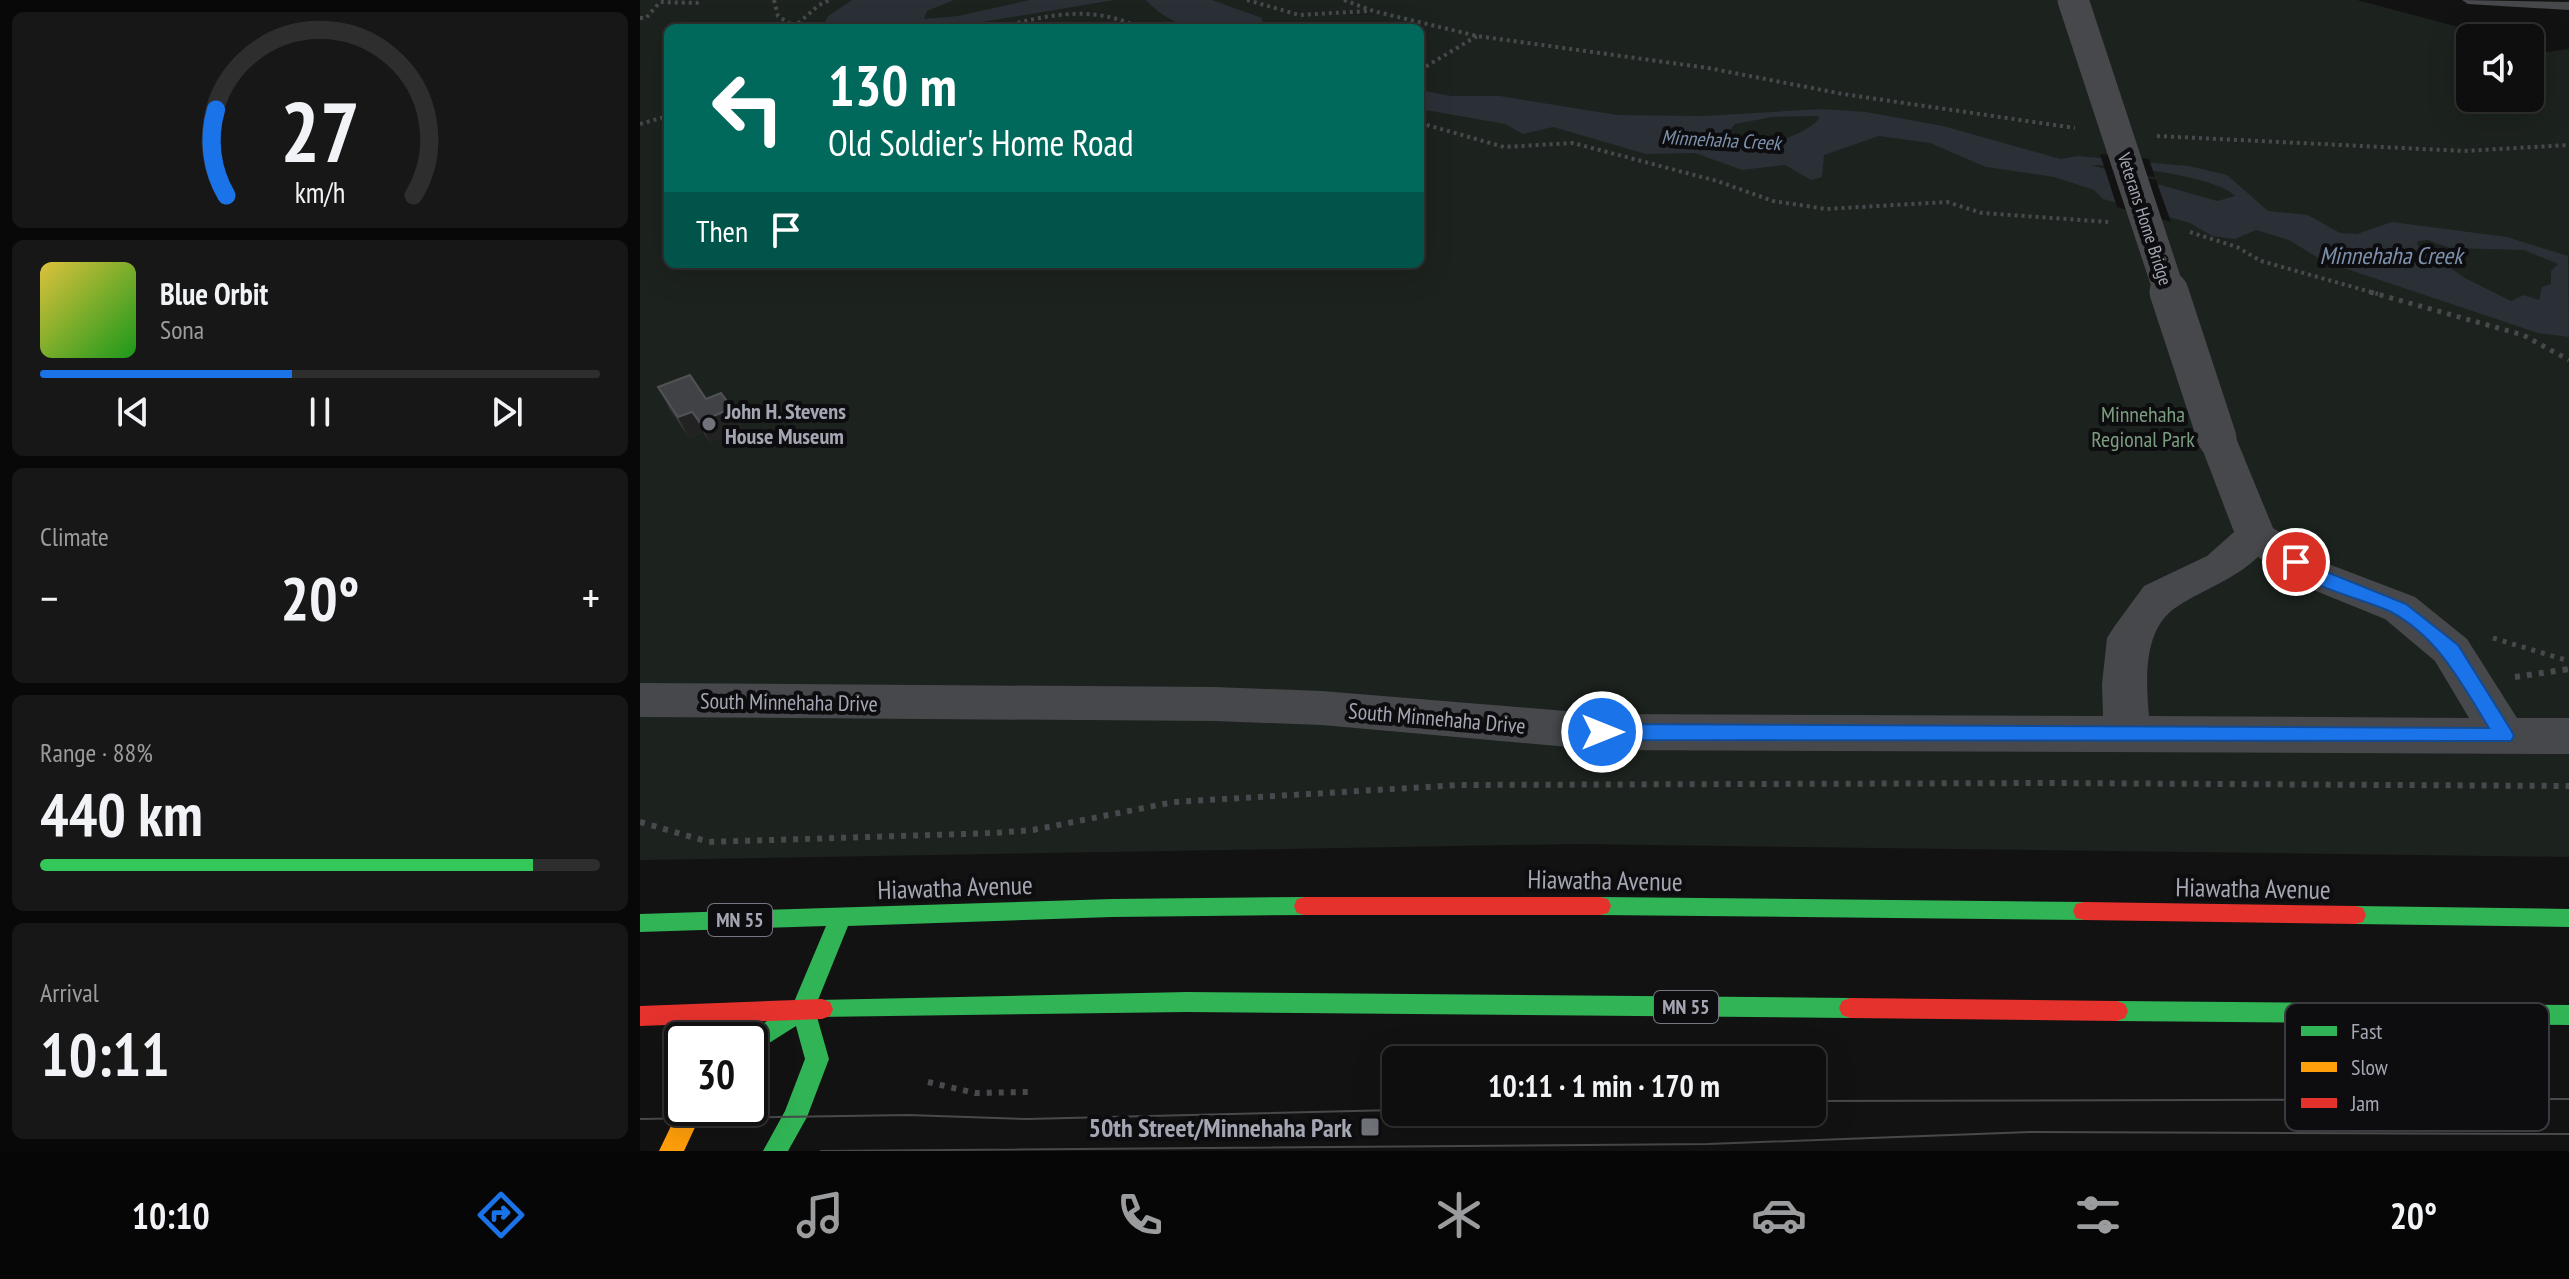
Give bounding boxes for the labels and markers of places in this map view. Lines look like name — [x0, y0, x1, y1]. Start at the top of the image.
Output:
place label: John H. Stevens House Museum — [724, 397, 846, 450]
marker: John H. Stevens House Museum — [700, 415, 718, 433]
pin — [2262, 528, 2330, 596]
place label: 50th Street/Minnehaha Park — [1088, 1111, 1352, 1144]
marker: 50th Street/Minnehaha Park — [1359, 1116, 1381, 1138]

